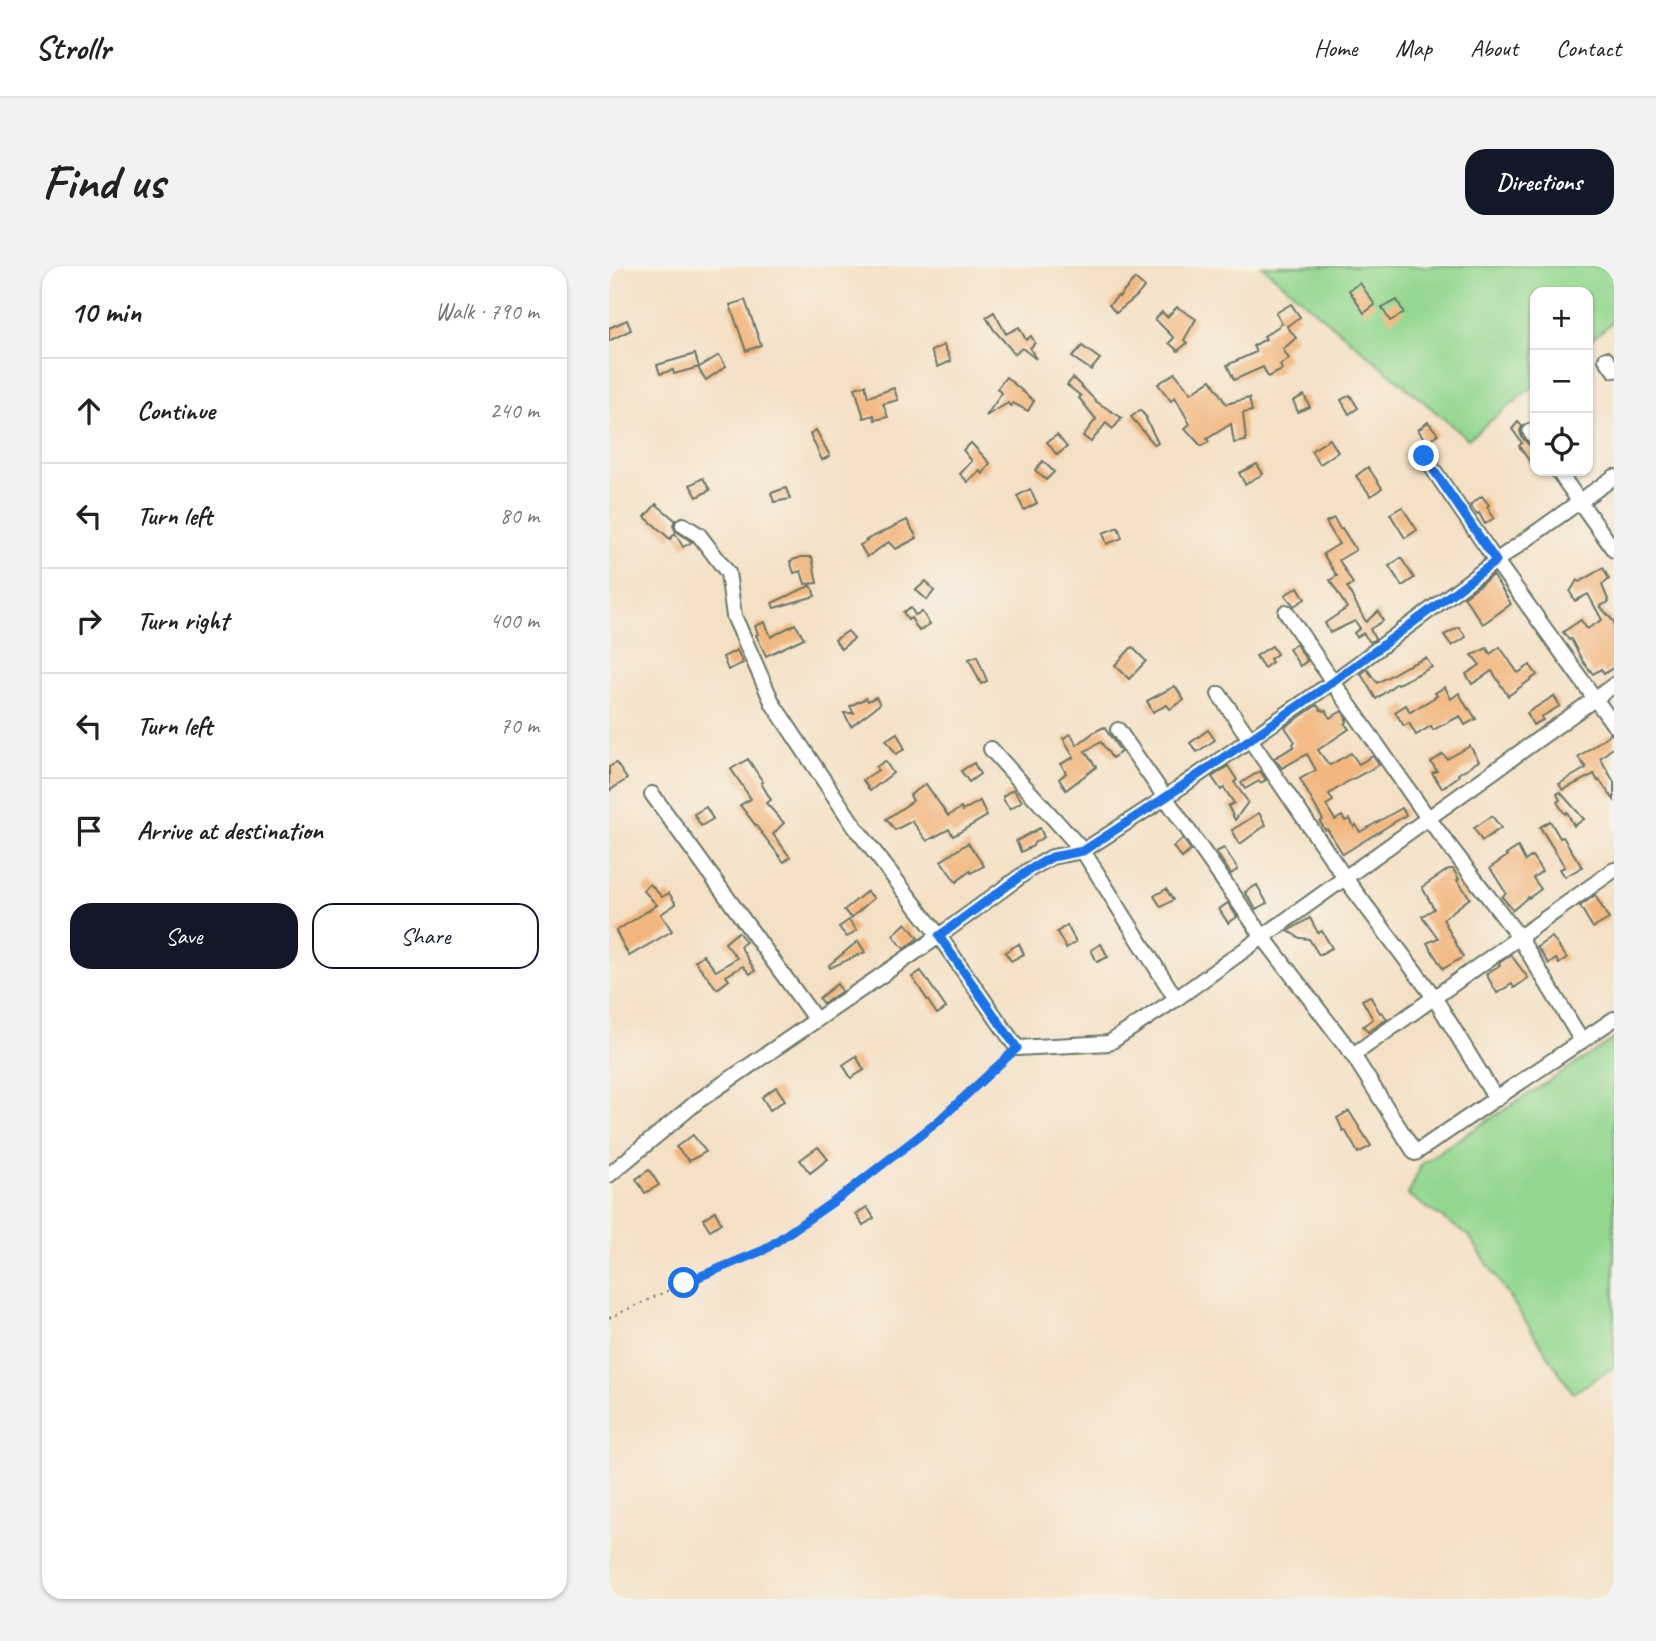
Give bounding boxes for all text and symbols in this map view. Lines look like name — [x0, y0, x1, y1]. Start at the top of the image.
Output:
text: Strollr — [35, 27, 110, 69]
text: Home — [1314, 33, 1357, 63]
text: Map — [1395, 33, 1432, 63]
text: About — [1470, 33, 1518, 63]
text: Contact — [1556, 33, 1621, 63]
button: Directions — [1465, 149, 1614, 215]
text: Find us — [42, 151, 164, 213]
map controls — [1530, 287, 1593, 476]
button: + — [1530, 287, 1593, 350]
text: 10 min — [70, 293, 141, 331]
text: Walk · 790 m — [435, 297, 539, 326]
button: − — [1530, 350, 1593, 413]
icon: ahead — [70, 392, 108, 430]
text: Continue — [137, 394, 215, 427]
text: 240 m — [490, 396, 539, 425]
button: locate — [1530, 413, 1593, 476]
route end — [1408, 440, 1439, 471]
icon: left — [70, 497, 108, 535]
text: Turn left — [137, 499, 212, 532]
text: 80 m — [500, 501, 539, 530]
icon: right — [70, 602, 108, 640]
text: Turn right — [137, 604, 228, 637]
text: 400 m — [490, 606, 539, 635]
icon: left — [70, 707, 108, 745]
text: Turn left — [137, 709, 212, 742]
text: 70 m — [500, 711, 539, 740]
icon: arrive — [70, 812, 108, 850]
text: Arrive at destination — [137, 814, 323, 847]
button: Save — [70, 903, 298, 969]
button: Share — [312, 903, 539, 969]
route start — [668, 1267, 699, 1298]

